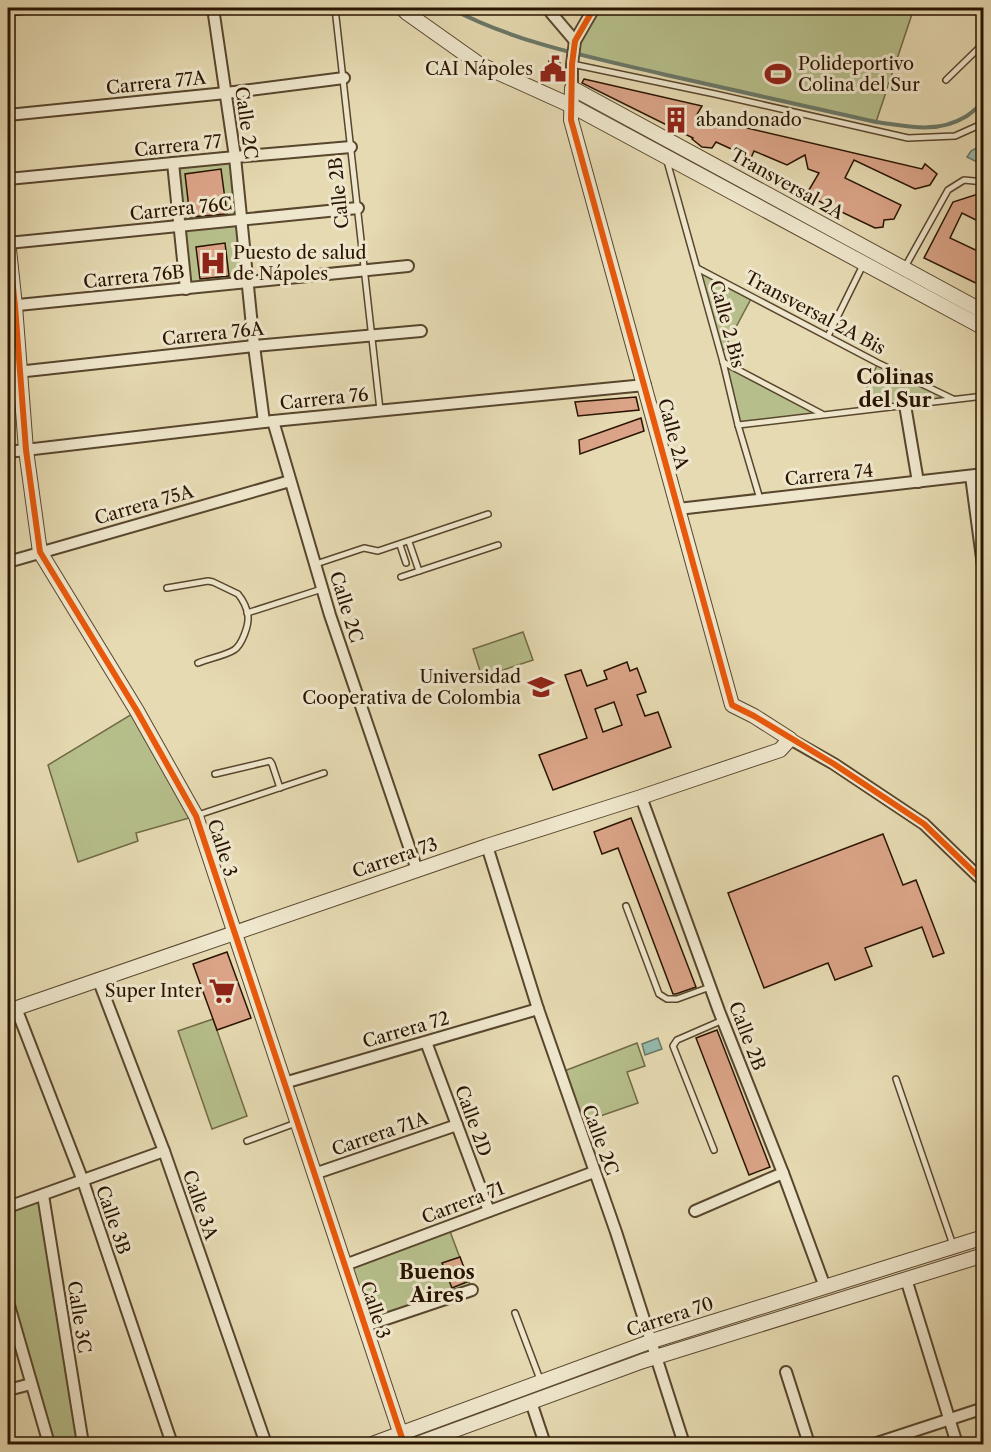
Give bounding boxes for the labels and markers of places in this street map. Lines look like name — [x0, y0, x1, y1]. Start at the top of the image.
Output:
place label: Polideportivo Colina del Sur — [798, 53, 920, 96]
public building icon: CAI Nápoles — [538, 54, 568, 84]
place label: CAI Nápoles — [425, 58, 533, 80]
sports icon: Polideportivo Colina del Sur — [763, 59, 793, 89]
building icon: abandonado — [661, 105, 691, 135]
place label: abandonado — [696, 109, 802, 131]
place label: Puesto de salud de Nápoles — [233, 242, 367, 285]
hospital icon: Puesto de salud de Nápoles — [198, 248, 228, 278]
place label: Universidad Cooperativa de Colombia — [302, 666, 521, 709]
school or university icon: Universidad Cooperativa de Colombia — [526, 672, 556, 702]
supermarket icon: Super Inter — [207, 976, 237, 1006]
place label: Super Inter — [105, 980, 202, 1002]

